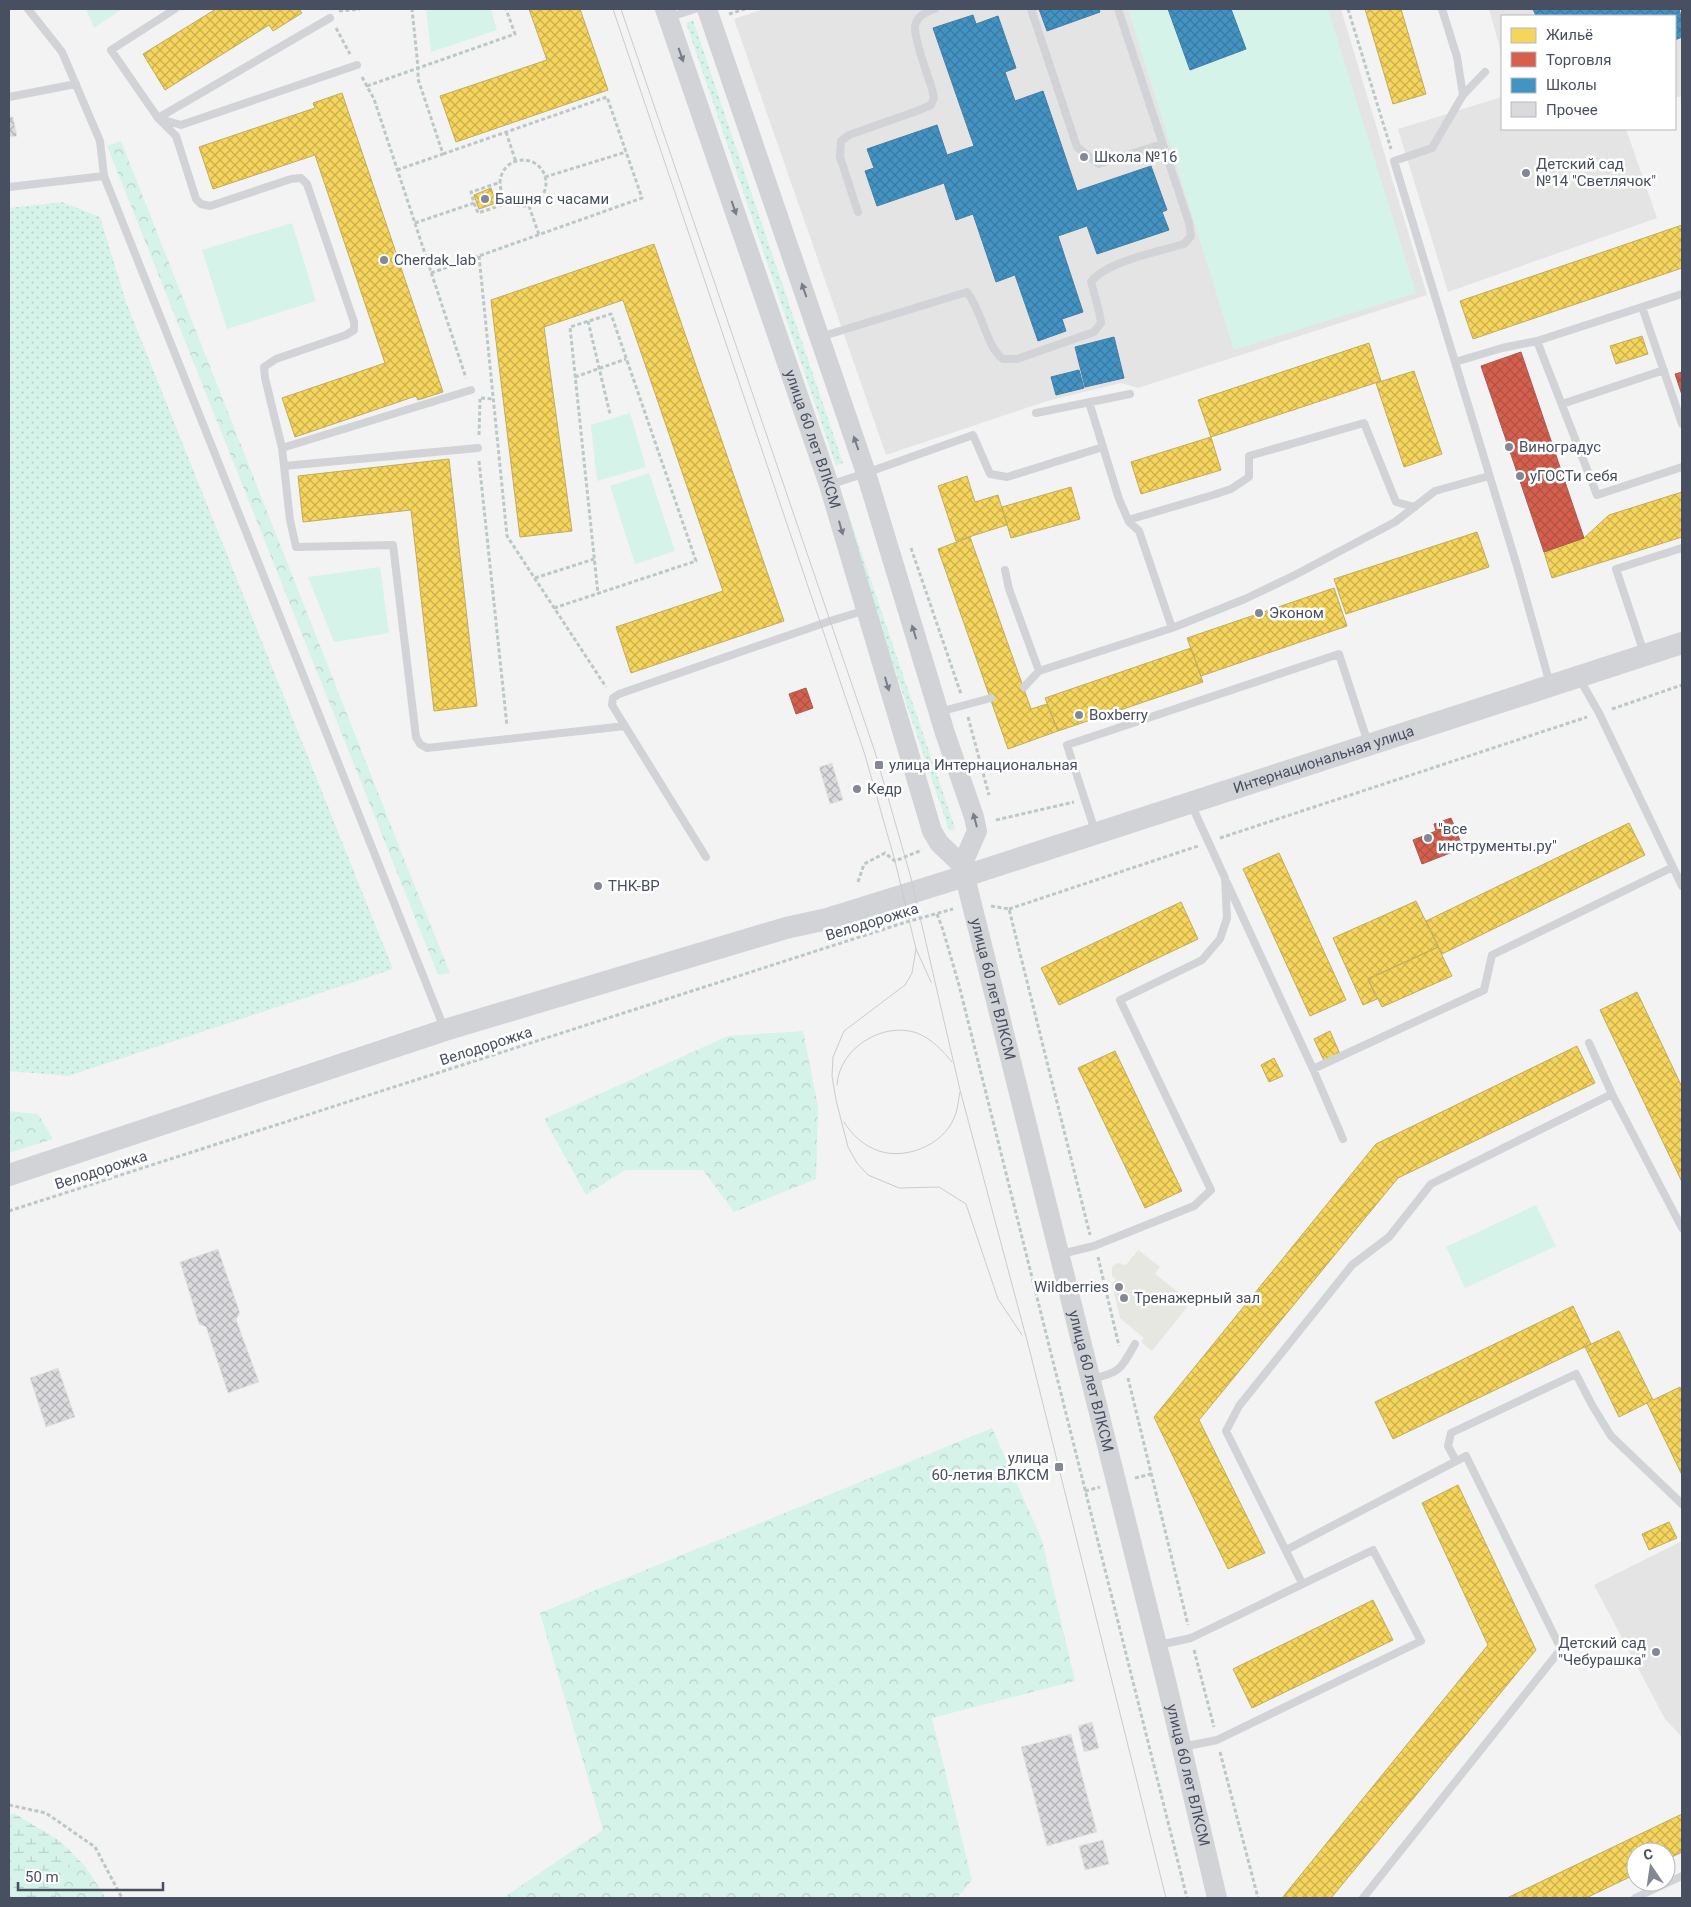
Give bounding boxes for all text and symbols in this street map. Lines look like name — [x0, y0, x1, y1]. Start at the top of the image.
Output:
legend — [1501, 15, 1676, 130]
text: Жильё — [1546, 26, 1593, 44]
one-way arrow — [677, 48, 685, 63]
text: Торговля — [1546, 51, 1611, 69]
text: Школы — [1546, 76, 1597, 94]
text: Прочее — [1546, 101, 1598, 119]
place label: Школа №16 — [1094, 148, 1177, 166]
marker: Школа №16 — [1078, 151, 1090, 163]
place label: Детский сад №14 "Светлячок" — [1536, 155, 1656, 190]
marker: Детский сад №14 "Светлячок" — [1520, 167, 1532, 179]
place label: Башня с часами — [495, 190, 609, 208]
marker: Башня с часами — [479, 193, 491, 205]
one-way arrow — [730, 201, 738, 216]
place label: Cherdak_lab — [394, 251, 476, 269]
marker: Cherdak_lab — [378, 254, 390, 266]
one-way arrow — [799, 282, 807, 297]
street label: улица 60 лет ВЛКСМ — [781, 368, 845, 511]
one-way arrow — [852, 436, 859, 451]
place label: Виноградус — [1519, 438, 1601, 456]
marker: Виноградус — [1503, 441, 1515, 453]
place label: уГОСТи себя — [1530, 467, 1618, 485]
marker: уГОСТи себя — [1514, 470, 1526, 482]
one-way arrow — [838, 521, 846, 536]
place label: Эконом — [1269, 604, 1324, 622]
marker: Эконом — [1253, 607, 1265, 619]
one-way arrow — [910, 624, 918, 639]
one-way arrow — [884, 677, 892, 692]
place label: Boxberry — [1089, 706, 1148, 724]
marker: Boxberry — [1073, 709, 1085, 721]
street label: Интернациональная улица — [1231, 722, 1416, 797]
place label: улица Интернациональная — [889, 756, 1078, 774]
marker: улица Интернациональная — [873, 759, 885, 771]
place label: Кедр — [867, 780, 902, 798]
marker: Кедр — [851, 783, 863, 795]
one-way arrow — [970, 813, 978, 828]
place label: "все инструменты.ру" — [1438, 820, 1557, 855]
marker: "все инструменты.ру" — [1422, 832, 1434, 844]
place label: ТНК-ВР — [608, 877, 660, 895]
marker: ТНК-ВР — [592, 880, 604, 892]
street label: Велодорожка — [823, 899, 921, 945]
street label: улица 60 лет ВЛКСМ — [967, 916, 1019, 1062]
street label: Велодорожка — [437, 1023, 535, 1069]
street label: Велодорожка — [52, 1147, 150, 1193]
place label: Wildberries — [1034, 1278, 1109, 1296]
marker: Wildberries — [1113, 1281, 1125, 1293]
place label: Тренажерный зал — [1134, 1289, 1260, 1307]
marker: Тренажерный зал — [1118, 1292, 1130, 1304]
street label: улица 60 лет ВЛКСМ — [1065, 1308, 1117, 1454]
place label: улица 60-летия ВЛКСМ — [931, 1449, 1049, 1484]
marker: улица 60-летия ВЛКСМ — [1053, 1461, 1065, 1473]
place label: Детский сад "Чебурашка" — [1558, 1634, 1646, 1669]
marker: Детский сад "Чебурашка" — [1650, 1646, 1662, 1658]
street label: улица 60 лет ВЛКСМ — [1163, 1702, 1214, 1848]
north arrow — [1626, 1842, 1676, 1892]
text: С — [1642, 1846, 1654, 1863]
scale bar — [18, 1860, 162, 1892]
text: 50 m — [25, 1868, 59, 1886]

